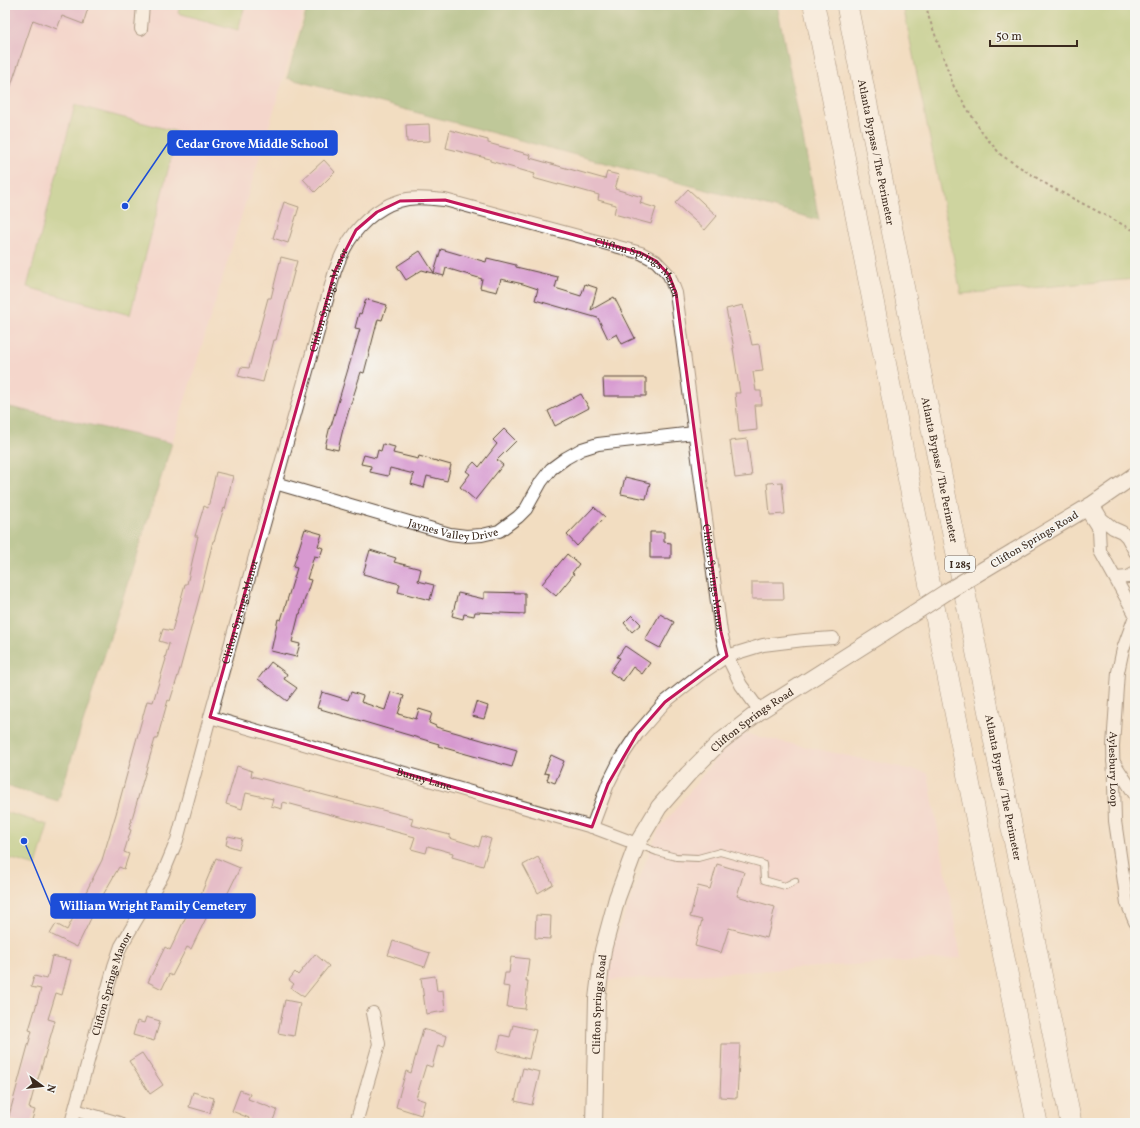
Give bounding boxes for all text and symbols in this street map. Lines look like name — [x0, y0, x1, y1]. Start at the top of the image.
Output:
scale bar — [990, 22, 1077, 48]
text: 50 m — [996, 29, 1022, 45]
street label: Atlanta Bypass / The Perimeter — [853, 78, 897, 227]
callout: Cedar Grove Middle School — [168, 131, 337, 155]
text: Cedar Grove Middle School — [176, 137, 328, 153]
street label: Clifton Springs Manor — [593, 235, 683, 300]
street label: Clifton Springs Manor — [307, 245, 353, 354]
street label: Atlanta Bypass / The Perimeter — [917, 396, 961, 545]
street label: Clifton Springs Road — [988, 508, 1082, 572]
street label: Jaynes Valley Drive — [406, 516, 500, 545]
street label: Clifton Springs Manor — [698, 523, 727, 633]
road number: I 285 — [945, 556, 975, 572]
street label: Clifton Springs Manor — [219, 557, 263, 666]
street label: Clifton Springs Road — [708, 685, 797, 756]
street label: Atlanta Bypass / The Perimeter — [980, 713, 1024, 862]
street label: Aylesbury Loop — [1104, 731, 1121, 807]
street label: Bunny Lane — [394, 765, 453, 795]
callout: William Wright Family Cemetery — [51, 894, 255, 918]
text: William Wright Family Cemetery — [59, 899, 247, 915]
street label: Clifton Springs Manor — [89, 930, 137, 1038]
street label: Clifton Springs Road — [590, 954, 611, 1054]
north arrow — [22, 1066, 62, 1106]
text: N — [42, 1082, 58, 1094]

